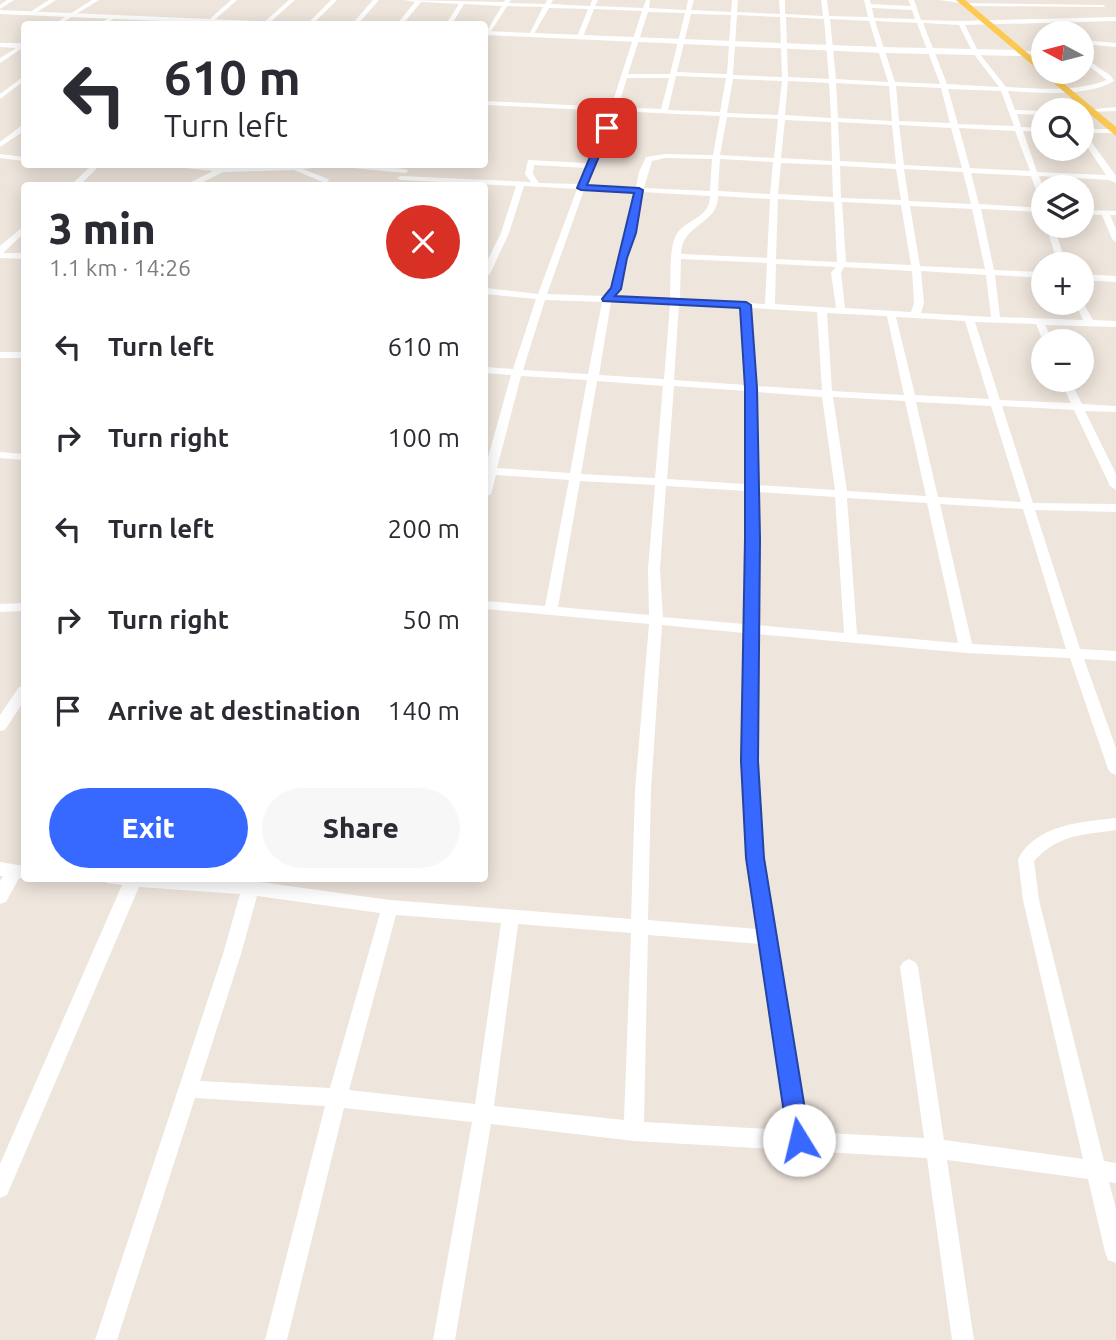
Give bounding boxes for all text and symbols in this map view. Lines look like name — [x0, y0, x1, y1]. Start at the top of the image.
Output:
north arrow — [1031, 21, 1094, 84]
map controls — [1031, 21, 1094, 392]
icon: left — [49, 49, 140, 140]
text: 610 m — [164, 49, 301, 104]
pin — [577, 98, 637, 158]
button: search — [1031, 98, 1094, 161]
text: Turn left — [164, 107, 288, 143]
icon: arrive — [588, 109, 626, 147]
button: layers — [1031, 175, 1094, 238]
text: 3 min — [49, 205, 156, 252]
button: close — [386, 205, 460, 279]
button: + — [1031, 252, 1094, 315]
text: 1.1 km · 14:26 — [49, 255, 191, 280]
icon: left — [49, 328, 87, 366]
button: − — [1031, 329, 1094, 392]
text: Turn left — [108, 332, 214, 361]
text: 610 m — [388, 332, 460, 361]
icon: right — [49, 419, 87, 457]
text: Turn right — [108, 423, 229, 452]
text: 100 m — [388, 423, 460, 452]
icon: left — [49, 510, 87, 548]
text: Turn left — [108, 514, 214, 543]
text: 200 m — [388, 514, 460, 543]
icon: right — [49, 601, 87, 639]
text: Turn right — [108, 605, 229, 634]
text: 50 m — [402, 605, 460, 634]
icon: arrive — [49, 692, 87, 730]
text: Arrive at destination — [108, 696, 361, 725]
text: 140 m — [388, 696, 460, 725]
button: Exit — [49, 788, 248, 868]
button: Share — [262, 788, 460, 868]
position arrow — [762, 1103, 836, 1177]

